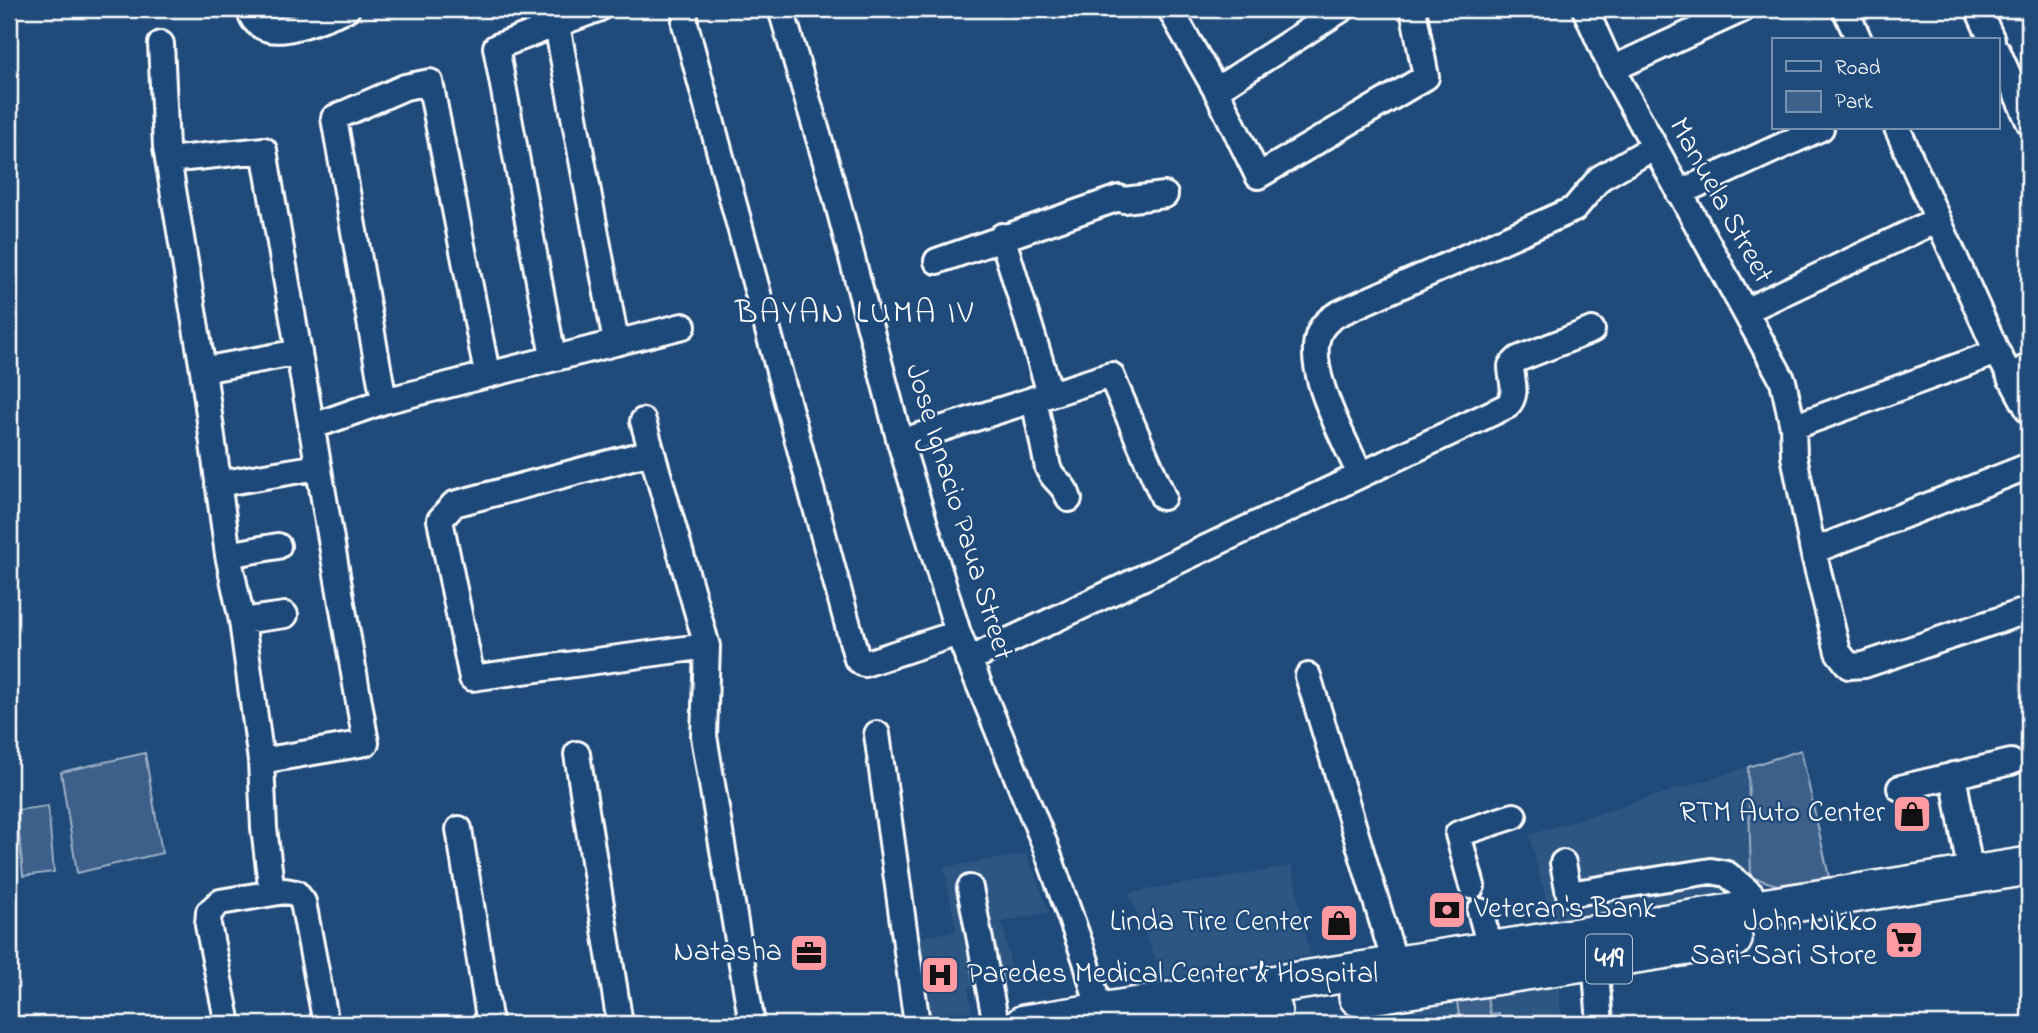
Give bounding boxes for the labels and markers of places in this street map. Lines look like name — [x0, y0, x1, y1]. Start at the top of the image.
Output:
place label: RTM Auto Center — [1679, 792, 1886, 836]
shop icon: RTM Auto Center — [1891, 793, 1933, 835]
place label: Veteran's Bank — [1473, 888, 1656, 932]
bank icon: Veteran's Bank — [1426, 889, 1468, 931]
place label: Linda Tire Center — [1110, 901, 1313, 945]
place label: John Nikko Sari-Sari Store — [1690, 901, 1878, 979]
shop icon: Linda Tire Center — [1318, 902, 1360, 944]
supermarket icon: John Nikko Sari-Sari Store — [1883, 919, 1925, 961]
place label: Natasha — [674, 931, 782, 975]
office icon: Natasha — [788, 932, 830, 974]
place label: Paredes Medical Center & Hospital — [967, 953, 1378, 997]
hospital icon: Paredes Medical Center & Hospital — [919, 954, 961, 996]

